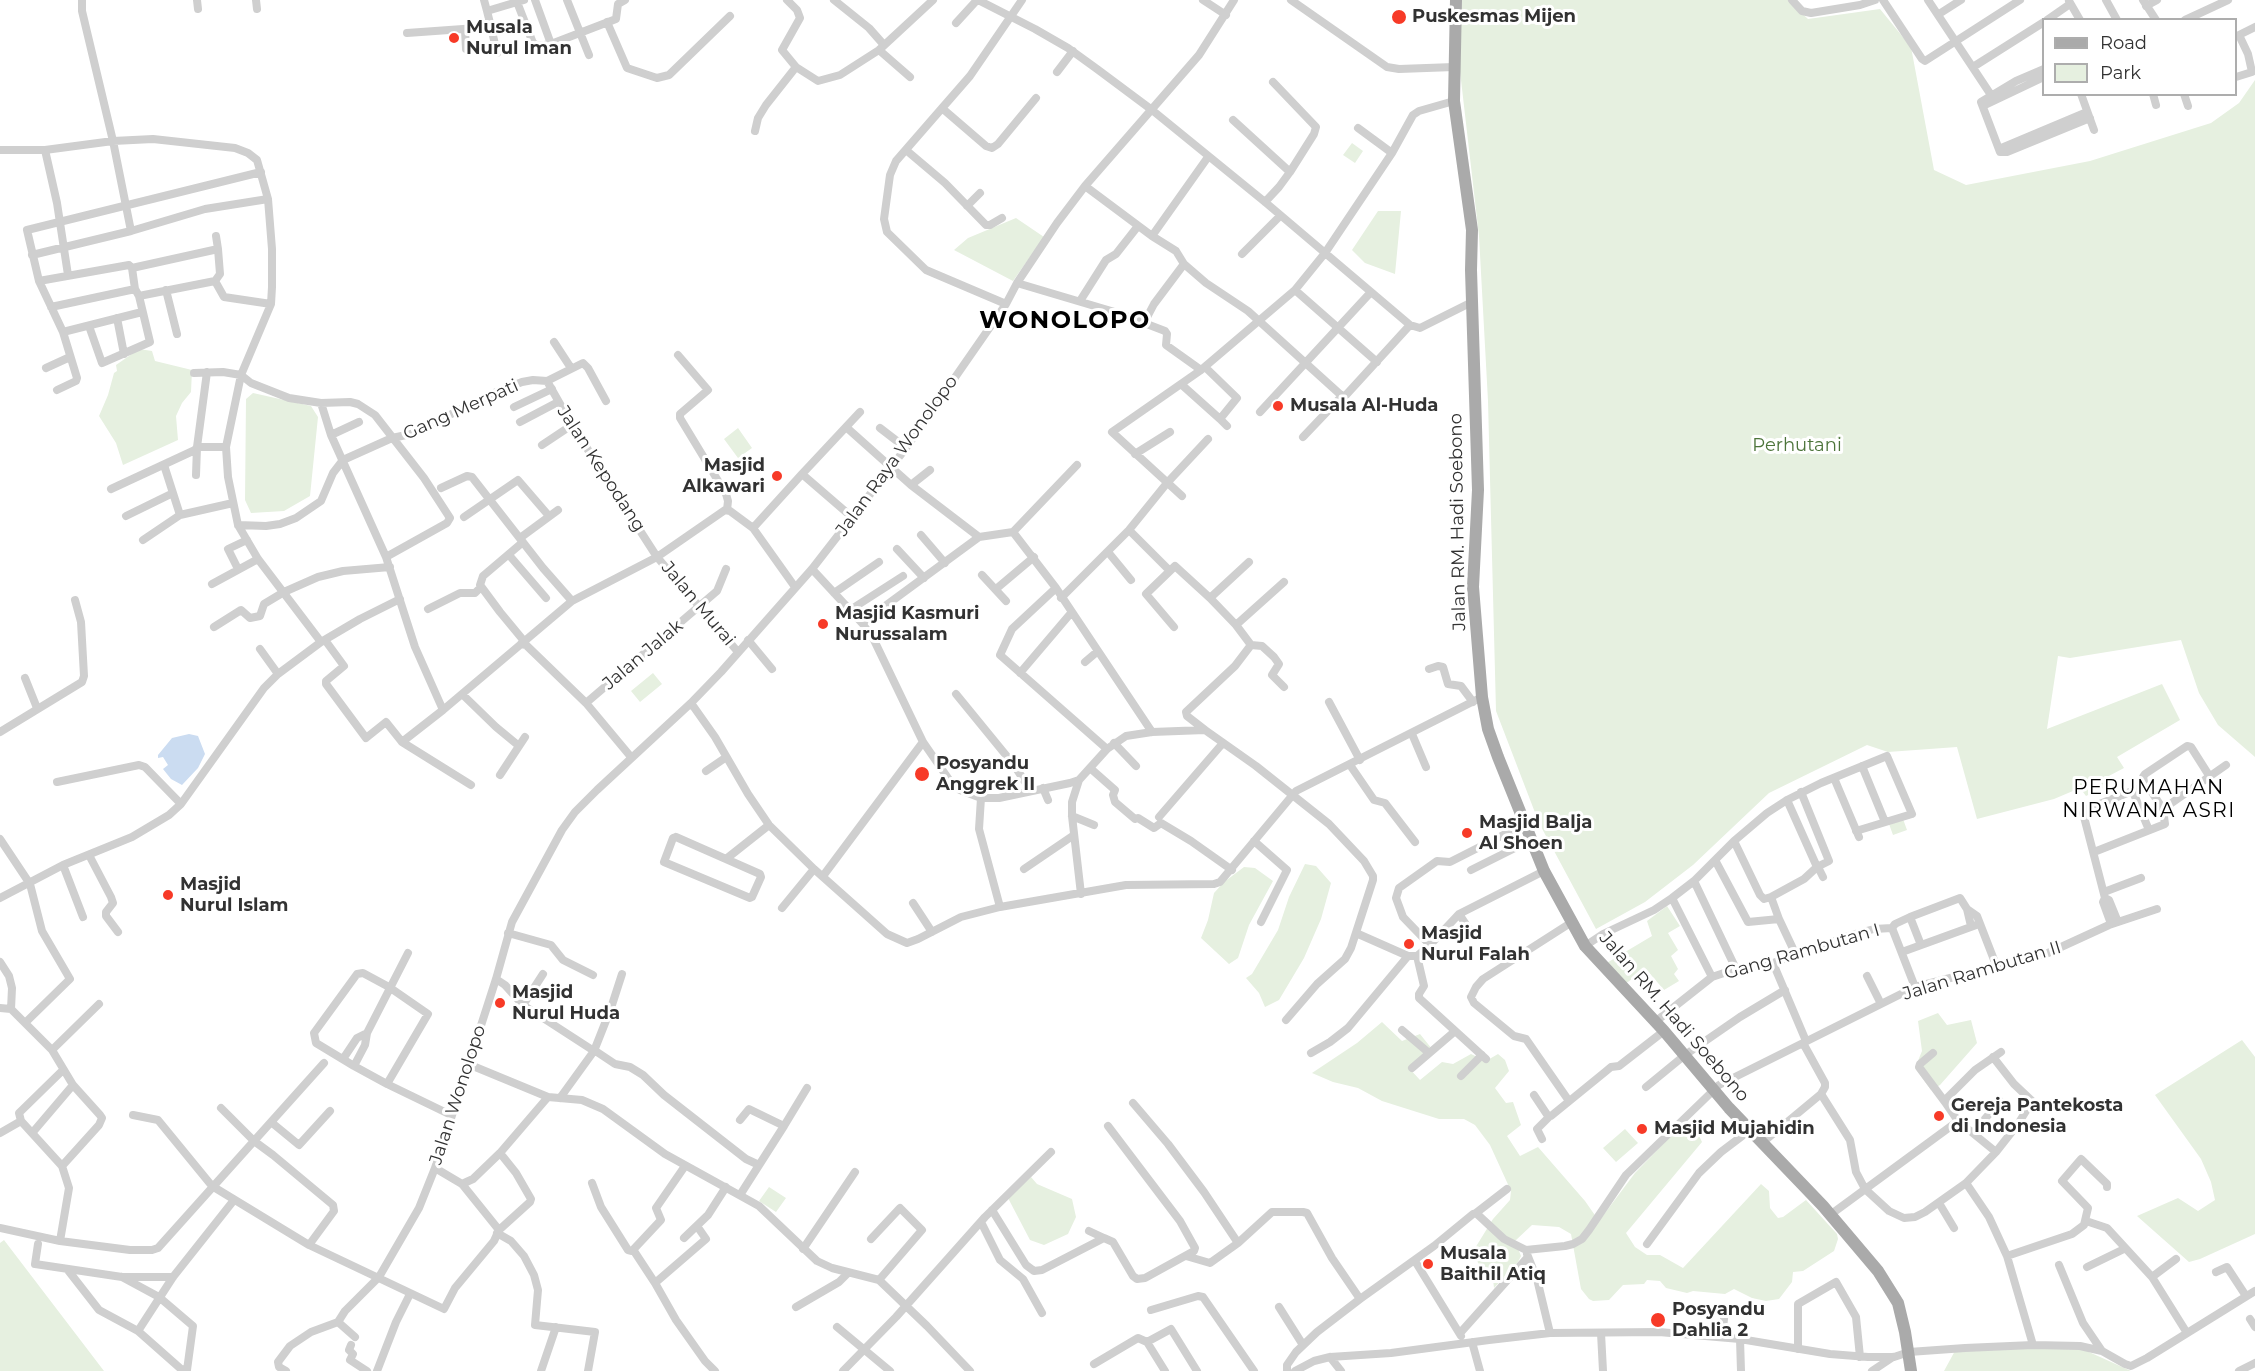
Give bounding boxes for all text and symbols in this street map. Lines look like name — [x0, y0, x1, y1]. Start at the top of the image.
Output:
place label: Puskesmas Mijen — [1412, 6, 1576, 28]
marker: Puskesmas Mijen — [1390, 8, 1408, 26]
place label: Musala Nurul Iman — [466, 17, 572, 60]
legend — [2042, 18, 2237, 96]
marker: Musala Nurul Iman — [447, 31, 461, 45]
text: Road — [2100, 32, 2147, 54]
text: Park — [2100, 62, 2141, 84]
district label: WONOLOPO — [979, 307, 1151, 335]
street label: Jalan Raya Wonolopo — [831, 371, 963, 541]
street label: Gang Merpati — [400, 375, 522, 445]
place label: Musala Al-Huda — [1290, 395, 1438, 417]
marker: Musala Al-Huda — [1271, 399, 1285, 413]
street label: Jalan Kepodang — [552, 402, 650, 536]
street label: Jalan RM. Hadi Soebono — [1445, 413, 1471, 631]
park label: Perhutani — [1752, 435, 1842, 457]
place label: Masjid Alkawari — [683, 455, 765, 498]
marker: Masjid Alkawari — [770, 469, 784, 483]
street label: Jalan Murai — [657, 558, 739, 650]
place label: Masjid Kasmuri Nurussalam — [835, 603, 979, 646]
street label: Jalan Jalak — [599, 615, 687, 695]
marker: Masjid Kasmuri Nurussalam — [816, 617, 830, 631]
place label: Posyandu Anggrek II — [936, 753, 1035, 795]
marker: Posyandu Anggrek II — [913, 765, 931, 783]
district label: PERUMAHAN NIRWANA ASRI — [2062, 776, 2236, 823]
place label: Masjid Balja Al Shoen — [1479, 812, 1592, 854]
marker: Masjid Balja Al Shoen — [1460, 826, 1474, 840]
place label: Masjid Nurul Islam — [180, 874, 288, 916]
marker: Masjid Nurul Islam — [161, 888, 175, 902]
street label: Gang Rambutan I — [1722, 919, 1882, 985]
place label: Masjid Nurul Falah — [1421, 923, 1530, 966]
street label: Jalan RM. Hadi Soebono — [1594, 928, 1754, 1106]
marker: Masjid Nurul Falah — [1402, 937, 1416, 951]
street label: Jalan Rambutan II — [1900, 937, 2064, 1005]
place label: Masjid Nurul Huda — [512, 982, 620, 1024]
marker: Masjid Nurul Huda — [493, 996, 507, 1010]
street label: Jalan Wonolopo — [425, 1023, 491, 1167]
place label: Gereja Pantekosta di Indonesia — [1951, 1095, 2123, 1138]
marker: Gereja Pantekosta di Indonesia — [1932, 1109, 1946, 1123]
place label: Masjid Mujahidin — [1654, 1118, 1815, 1140]
marker: Masjid Mujahidin — [1635, 1122, 1649, 1136]
place label: Musala Baithil Atiq — [1440, 1243, 1546, 1286]
marker: Musala Baithil Atiq — [1421, 1257, 1435, 1271]
place label: Posyandu Dahlia 2 — [1672, 1299, 1765, 1342]
marker: Posyandu Dahlia 2 — [1649, 1311, 1667, 1329]

